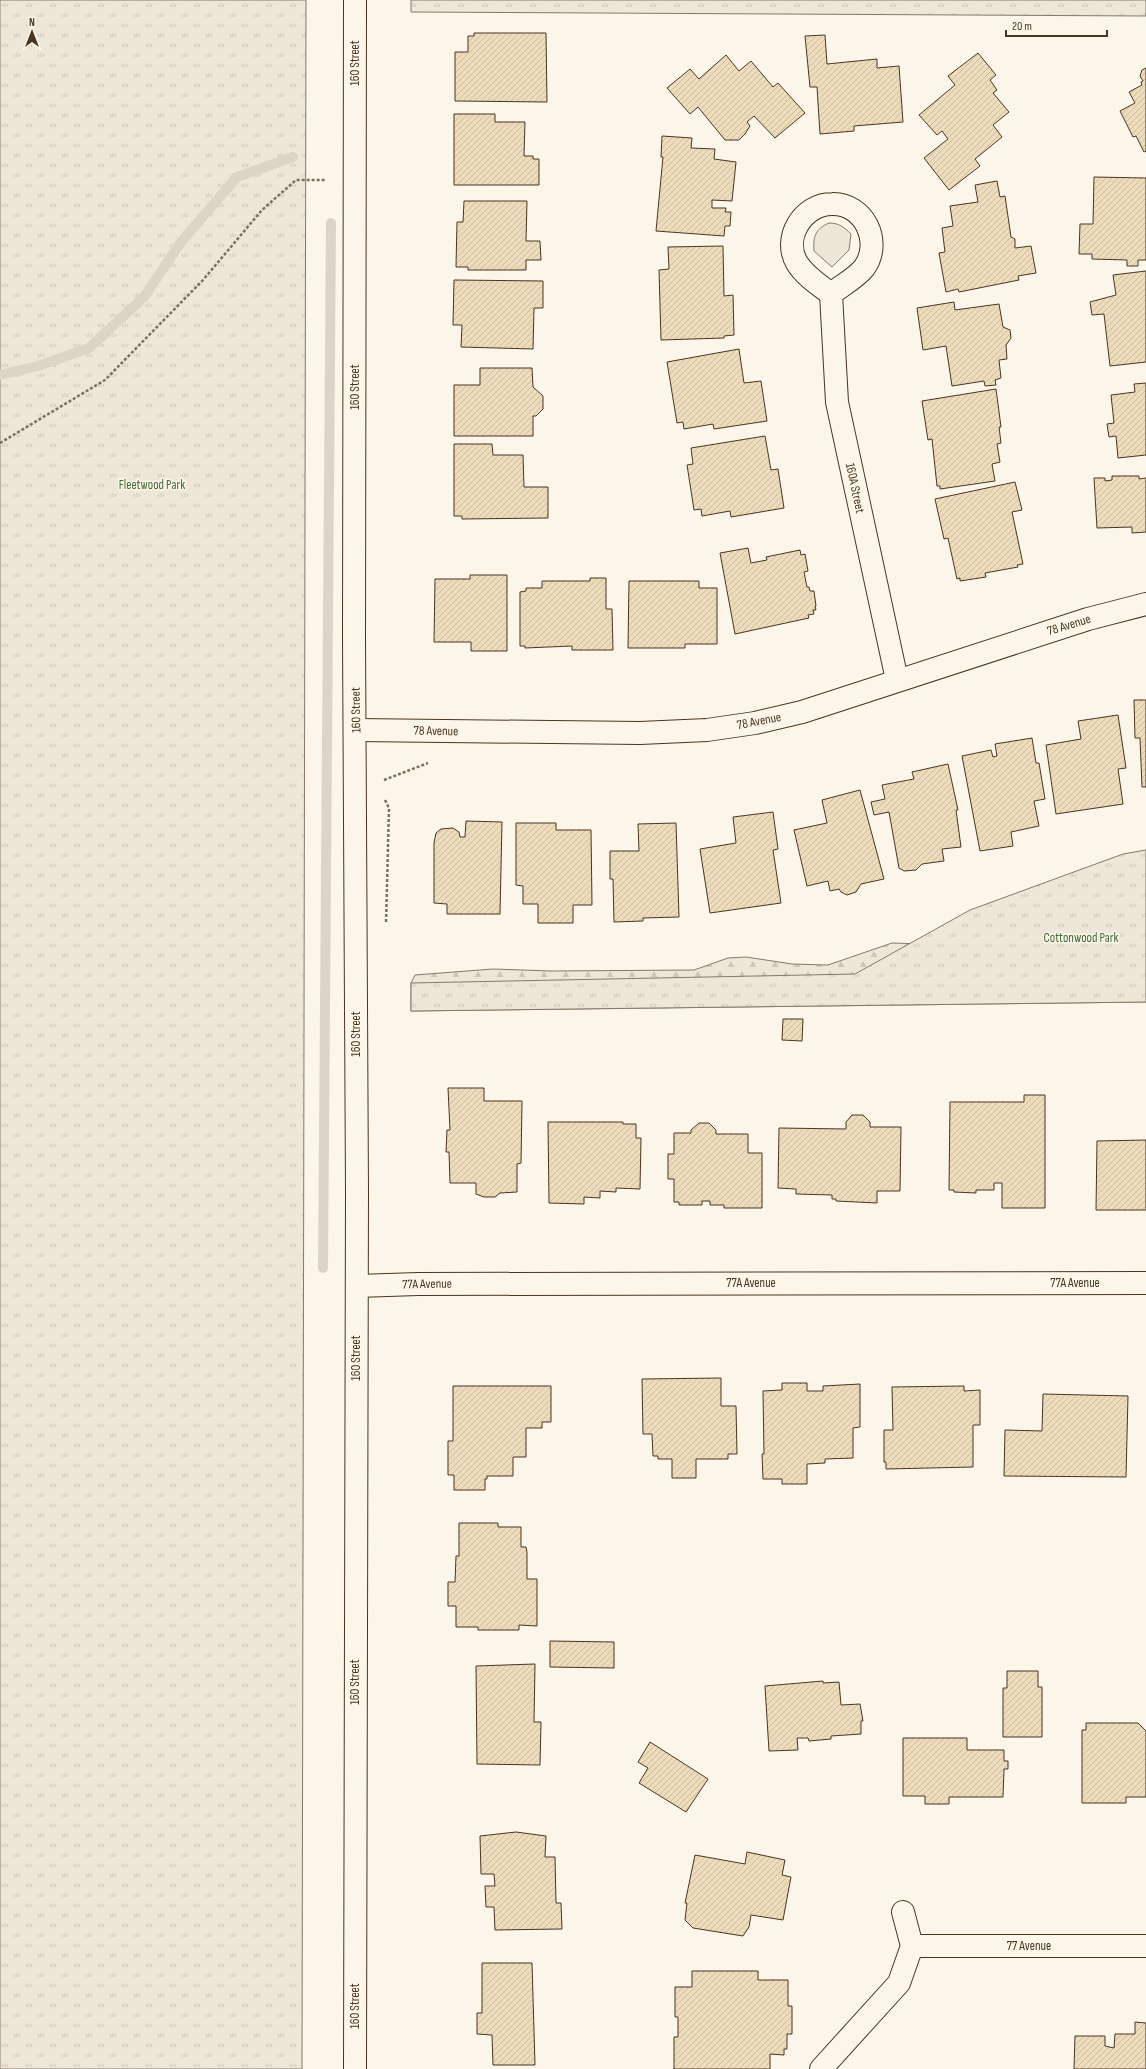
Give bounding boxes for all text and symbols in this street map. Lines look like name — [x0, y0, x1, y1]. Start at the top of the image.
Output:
north arrow — [12, 12, 52, 52]
scale bar — [1006, 12, 1107, 38]
text: N — [29, 16, 35, 29]
text: 20 m — [1012, 19, 1032, 34]
street label: 160 Street — [347, 40, 363, 86]
street label: 160 Street — [347, 364, 363, 410]
street label: 160A Street — [842, 461, 868, 515]
park label: Fleetwood Park — [119, 477, 185, 493]
street label: 78 Avenue — [1045, 611, 1093, 639]
street label: 160 Street — [348, 687, 364, 733]
street label: 78 Avenue — [736, 709, 782, 733]
street label: 78 Avenue — [414, 723, 458, 739]
park label: Cottonwood Park — [1044, 930, 1118, 946]
street label: 160 Street — [348, 1011, 364, 1057]
street label: 77A Avenue — [726, 1275, 776, 1291]
street label: 77A Avenue — [1050, 1275, 1100, 1291]
street label: 77A Avenue — [402, 1276, 452, 1292]
street label: 160 Street — [348, 1335, 364, 1381]
street label: 160 Street — [347, 1659, 363, 1705]
street label: 77 Avenue — [1007, 1938, 1051, 1954]
street label: 160 Street — [347, 1983, 363, 2029]

